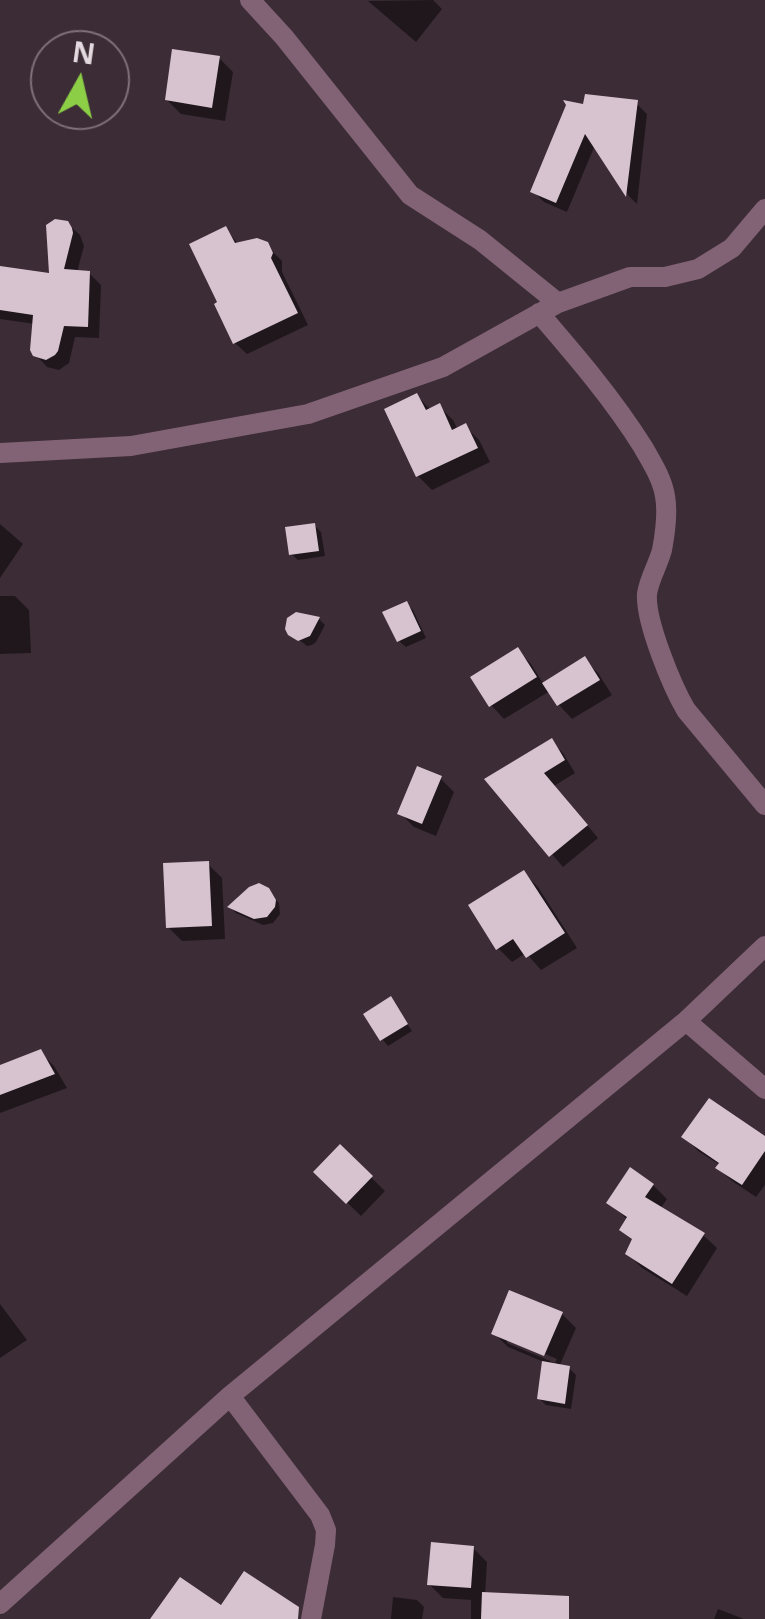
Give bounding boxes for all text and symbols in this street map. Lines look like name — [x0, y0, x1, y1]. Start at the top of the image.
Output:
north arrow — [30, 30, 130, 130]
text: N — [70, 32, 98, 73]

